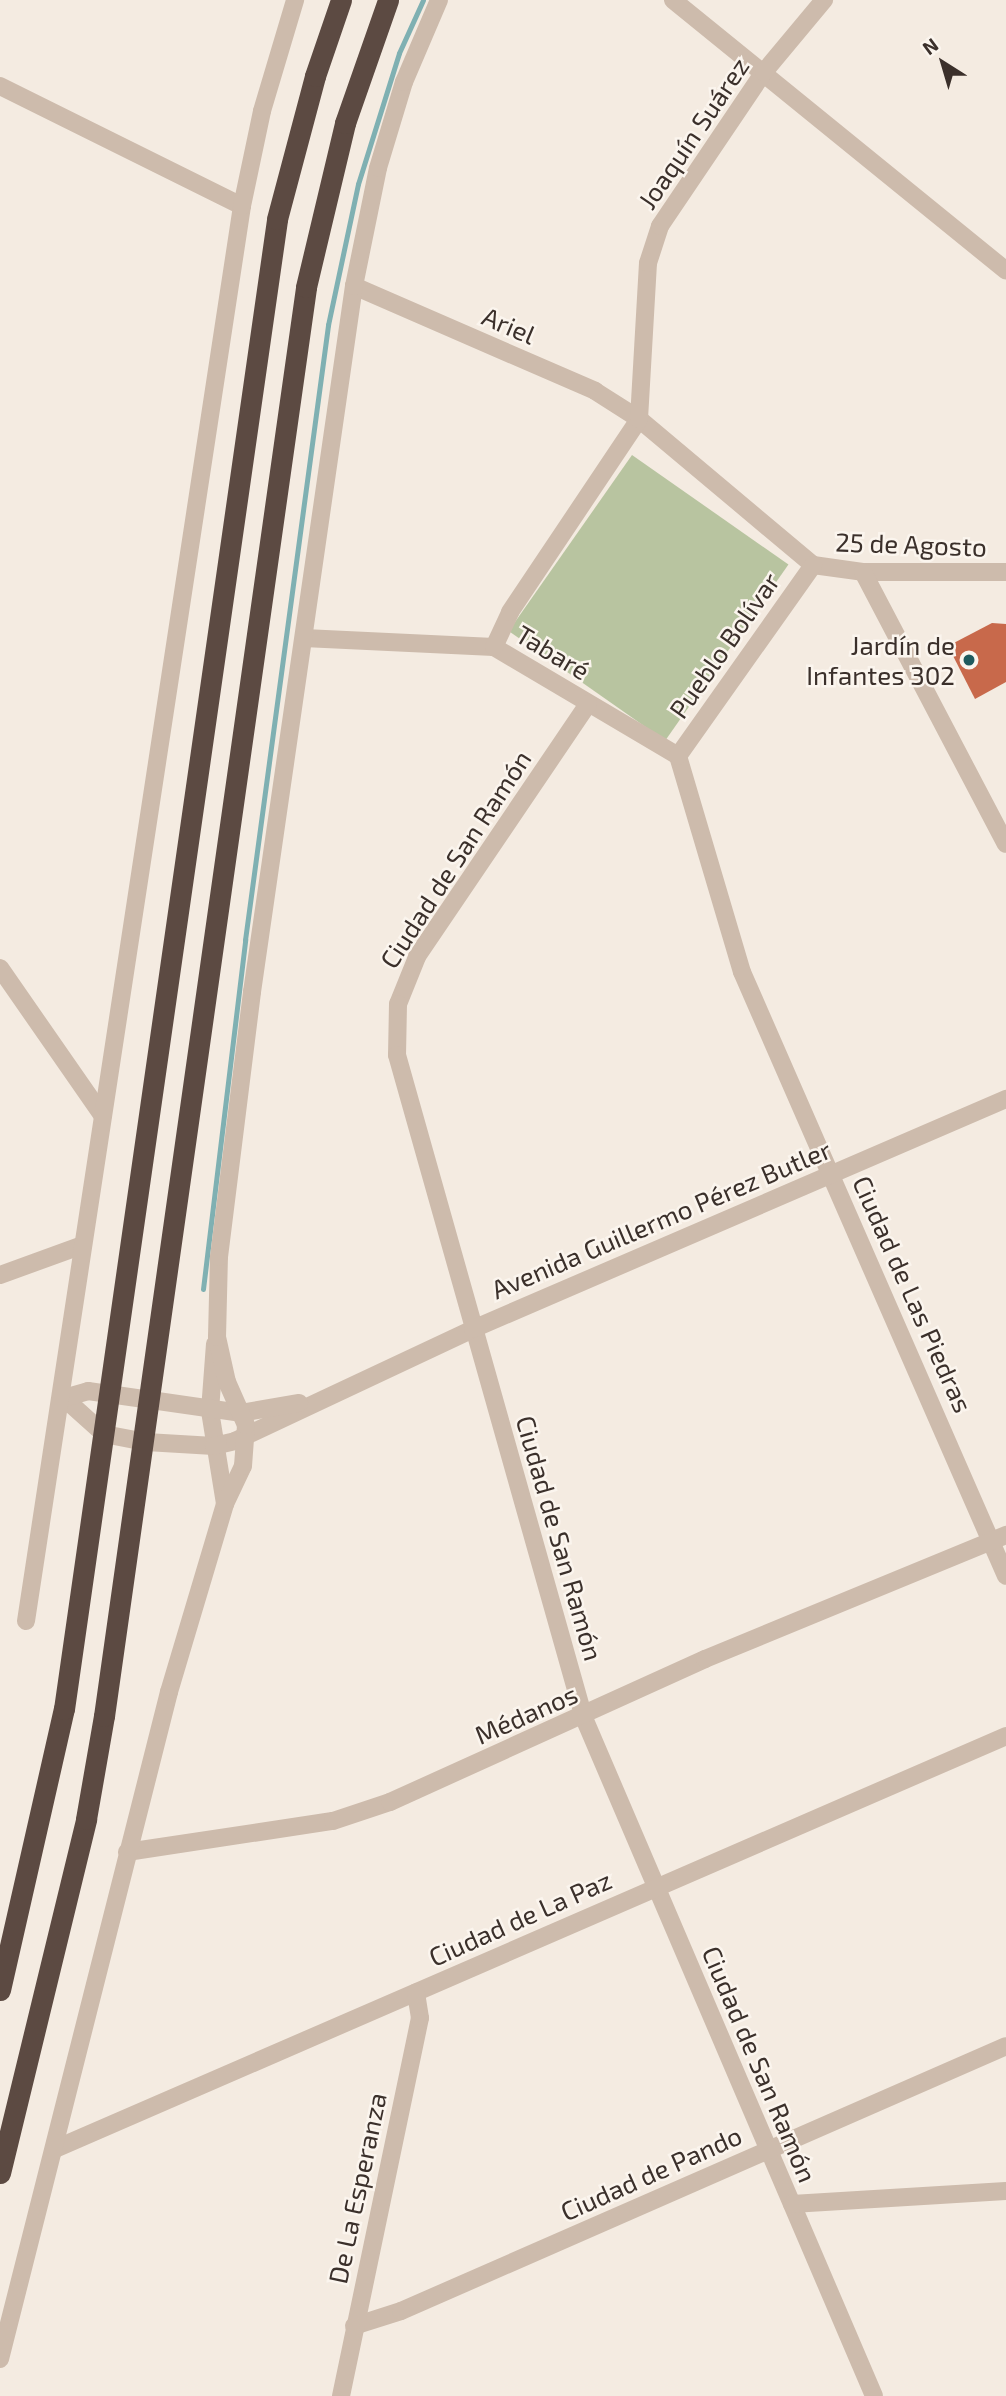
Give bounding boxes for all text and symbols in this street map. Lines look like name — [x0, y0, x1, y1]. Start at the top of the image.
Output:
north arrow — [908, 28, 978, 98]
text: N — [918, 33, 942, 59]
street label: Joaquín Suárez — [631, 51, 755, 215]
street label: Ariel — [478, 300, 540, 350]
street label: 25 de Agosto — [834, 526, 988, 562]
street label: Pueblo Bolívar — [662, 566, 786, 724]
street label: Tabaré — [511, 618, 595, 686]
place label: Jardín de Infantes 302 — [806, 629, 955, 690]
marker: Jardín de Infantes 302 — [961, 652, 977, 668]
street label: Ciudad de San Ramón — [373, 744, 537, 974]
street label: Avenida Guillermo Pérez Butler — [487, 1133, 835, 1305]
street label: Ciudad de Las Piedras — [847, 1171, 979, 1417]
street label: Ciudad de San Ramón — [510, 1412, 610, 1664]
street label: Médanos — [470, 1678, 582, 1750]
street label: Ciudad de La Paz — [424, 1864, 616, 1972]
street label: Ciudad de San Ramón — [696, 1941, 824, 2187]
street label: De La Esperanza — [322, 2090, 392, 2286]
street label: Ciudad de Pando — [556, 2119, 746, 2227]

